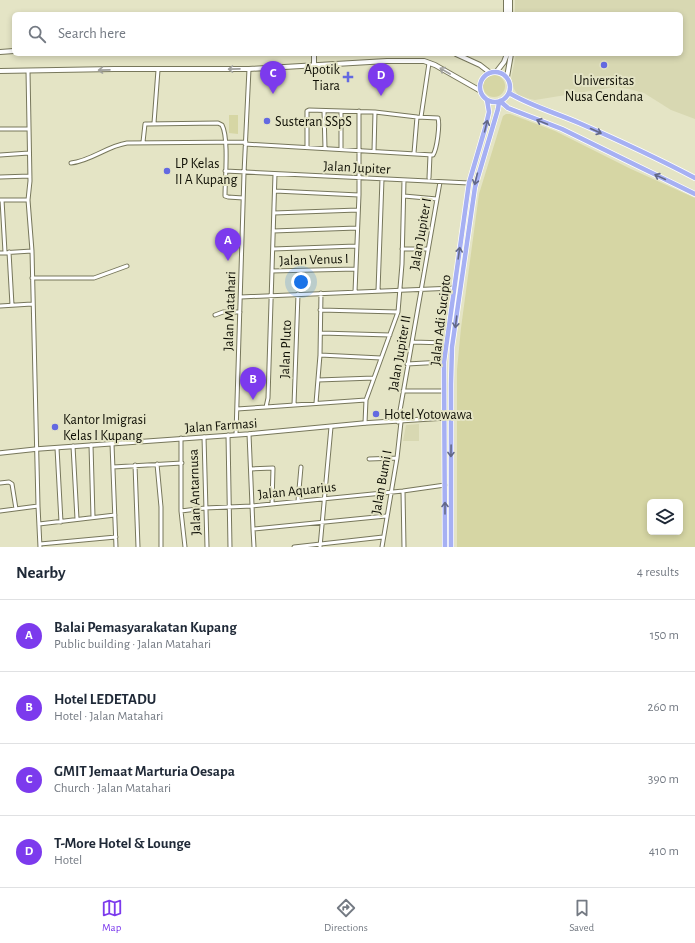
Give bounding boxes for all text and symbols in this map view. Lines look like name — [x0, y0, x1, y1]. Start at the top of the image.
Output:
search box — [12, 12, 683, 56]
icon: search — [26, 23, 48, 45]
text: Search here — [58, 26, 126, 41]
marker: Universitas Nusa Cendana — [599, 60, 609, 70]
pin: C — [260, 61, 286, 94]
place label: Apotik Tiara — [304, 63, 341, 93]
pin: D — [368, 63, 394, 96]
one-way arrow — [228, 65, 241, 73]
one-way arrow — [98, 66, 111, 73]
one-way arrow — [439, 67, 451, 75]
marker: Apotik Tiara — [343, 72, 353, 82]
place label: Universitas Nusa Cendana — [565, 74, 644, 104]
place label: Susteran SSpS — [275, 115, 352, 129]
marker: Susteran SSpS — [262, 116, 272, 126]
one-way arrow — [537, 117, 549, 125]
one-way arrow — [482, 120, 490, 133]
one-way arrow — [590, 128, 602, 135]
place label: LP Kelas II A Kupang — [175, 157, 237, 187]
street label: Jalan Jupiter — [323, 159, 391, 177]
marker: LP Kelas II A Kupang — [162, 166, 172, 176]
one-way arrow — [472, 172, 480, 185]
one-way arrow — [654, 173, 666, 180]
street label: Jalan Jupiter I — [408, 197, 434, 271]
pin: A — [215, 228, 241, 261]
one-way arrow — [455, 247, 463, 260]
street label: Jalan Venus I — [279, 252, 349, 268]
street label: Jalan Matahari — [222, 271, 238, 351]
your location — [291, 272, 311, 292]
street label: Jalan Adi Sucipto — [428, 274, 454, 366]
street label: Jalan Jupiter II — [386, 314, 414, 392]
one-way arrow — [452, 315, 460, 328]
street label: Jalan Pluto — [278, 319, 294, 379]
pin: B — [240, 367, 266, 400]
place label: Hotel Yotowawa — [384, 408, 473, 422]
marker: Hotel Yotowawa — [371, 409, 381, 419]
place label: Kantor Imigrasi Kelas I Kupang — [63, 413, 146, 443]
street label: Jalan Farmasi — [184, 416, 258, 436]
marker: Kantor Imigrasi Kelas I Kupang — [50, 422, 60, 432]
one-way arrow — [447, 444, 455, 457]
street label: Jalan Antarnusa — [186, 448, 204, 535]
street label: Jalan Bumi I — [369, 449, 395, 515]
street label: Jalan Aquarius — [257, 480, 337, 502]
map controls — [647, 499, 683, 535]
button: layers — [647, 499, 683, 535]
one-way arrow — [441, 502, 449, 515]
text: Nearby — [16, 564, 66, 581]
text: 4 results — [637, 566, 679, 579]
text: Balai Pemasyarakatan Kupang — [54, 620, 237, 635]
text: A — [25, 629, 33, 642]
text: 150 m — [650, 629, 679, 642]
text: Public building · Jalan Matahari — [54, 638, 211, 651]
text: Hotel LEDETADU — [54, 692, 156, 707]
text: B — [25, 701, 33, 714]
text: 260 m — [648, 701, 679, 714]
text: Hotel · Jalan Matahari — [54, 710, 163, 723]
text: GMIT Jemaat Marturia Oesapa — [54, 764, 235, 779]
text: C — [26, 773, 32, 786]
text: 390 m — [648, 773, 679, 786]
text: Church · Jalan Matahari — [54, 782, 171, 795]
text: T-More Hotel & Lounge — [54, 836, 191, 851]
text: D — [25, 845, 33, 858]
text: 410 m — [649, 845, 679, 858]
text: Hotel — [54, 854, 82, 867]
tab: Map — [101, 897, 123, 934]
tab: Directions — [324, 897, 368, 934]
tab: Saved — [569, 897, 594, 934]

